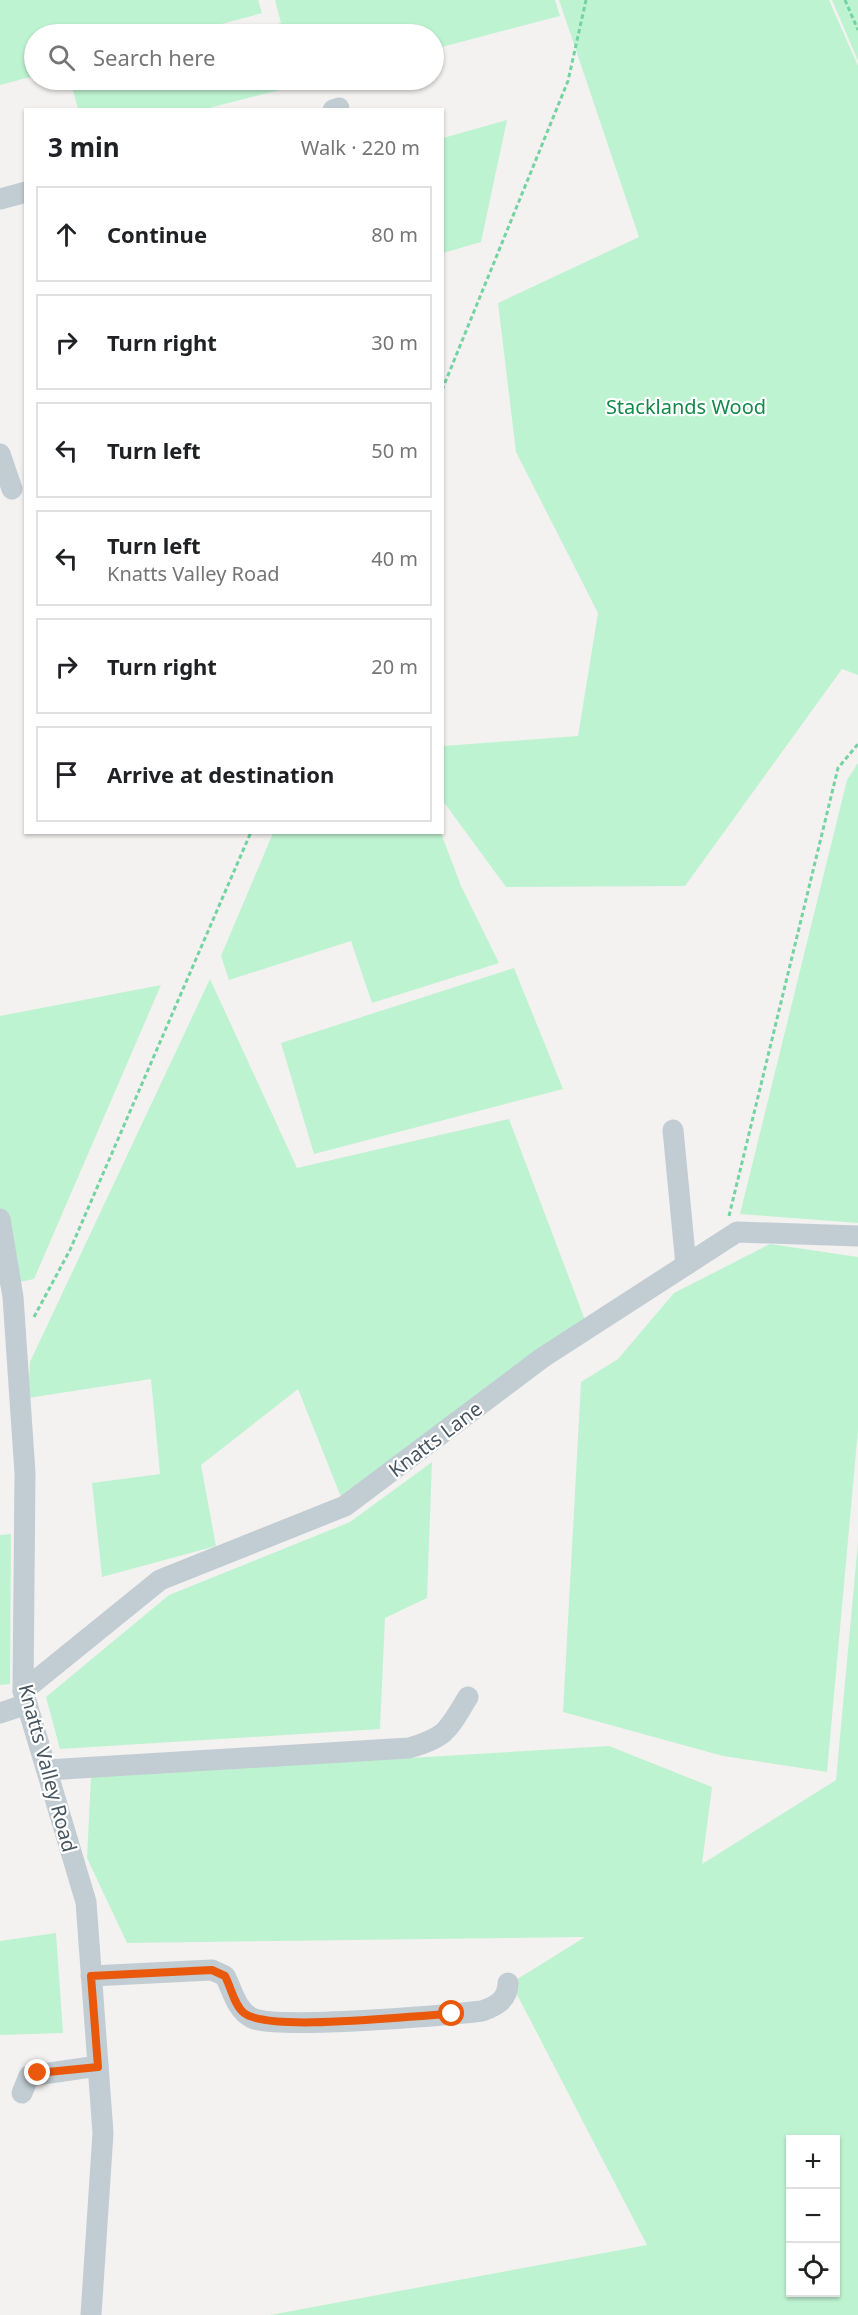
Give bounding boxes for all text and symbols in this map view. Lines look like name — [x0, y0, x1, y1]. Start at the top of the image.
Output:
search box — [24, 24, 444, 90]
icon: search — [45, 41, 78, 74]
text: Search here — [93, 42, 215, 72]
text: 3 min — [48, 129, 120, 165]
text: Walk · 220 m — [301, 134, 420, 161]
icon: ahead — [50, 218, 83, 251]
text: Continue — [107, 219, 207, 249]
text: 80 m — [371, 221, 418, 248]
icon: right — [50, 326, 83, 359]
text: Turn right — [107, 327, 217, 357]
text: 30 m — [371, 329, 418, 356]
park label: Stacklands Wood — [606, 393, 766, 420]
icon: left — [50, 434, 83, 467]
text: Turn left — [107, 435, 201, 465]
text: 50 m — [371, 437, 418, 464]
text: Turn left — [107, 530, 201, 560]
icon: left — [50, 542, 83, 575]
text: 40 m — [371, 545, 418, 572]
text: Knatts Valley Road — [107, 560, 280, 587]
icon: right — [50, 650, 83, 683]
text: Turn right — [107, 651, 217, 681]
text: 20 m — [371, 653, 418, 680]
icon: arrive — [50, 758, 83, 791]
text: Arrive at destination — [107, 759, 334, 789]
street label: Knatts Lane — [383, 1395, 487, 1483]
street label: Knatts Valley Road — [13, 1681, 83, 1855]
route start — [438, 2000, 464, 2026]
route end — [24, 2059, 50, 2085]
map controls — [786, 2135, 840, 2297]
button: + — [786, 2135, 840, 2189]
button: − — [786, 2189, 840, 2243]
button: locate — [786, 2243, 840, 2297]

